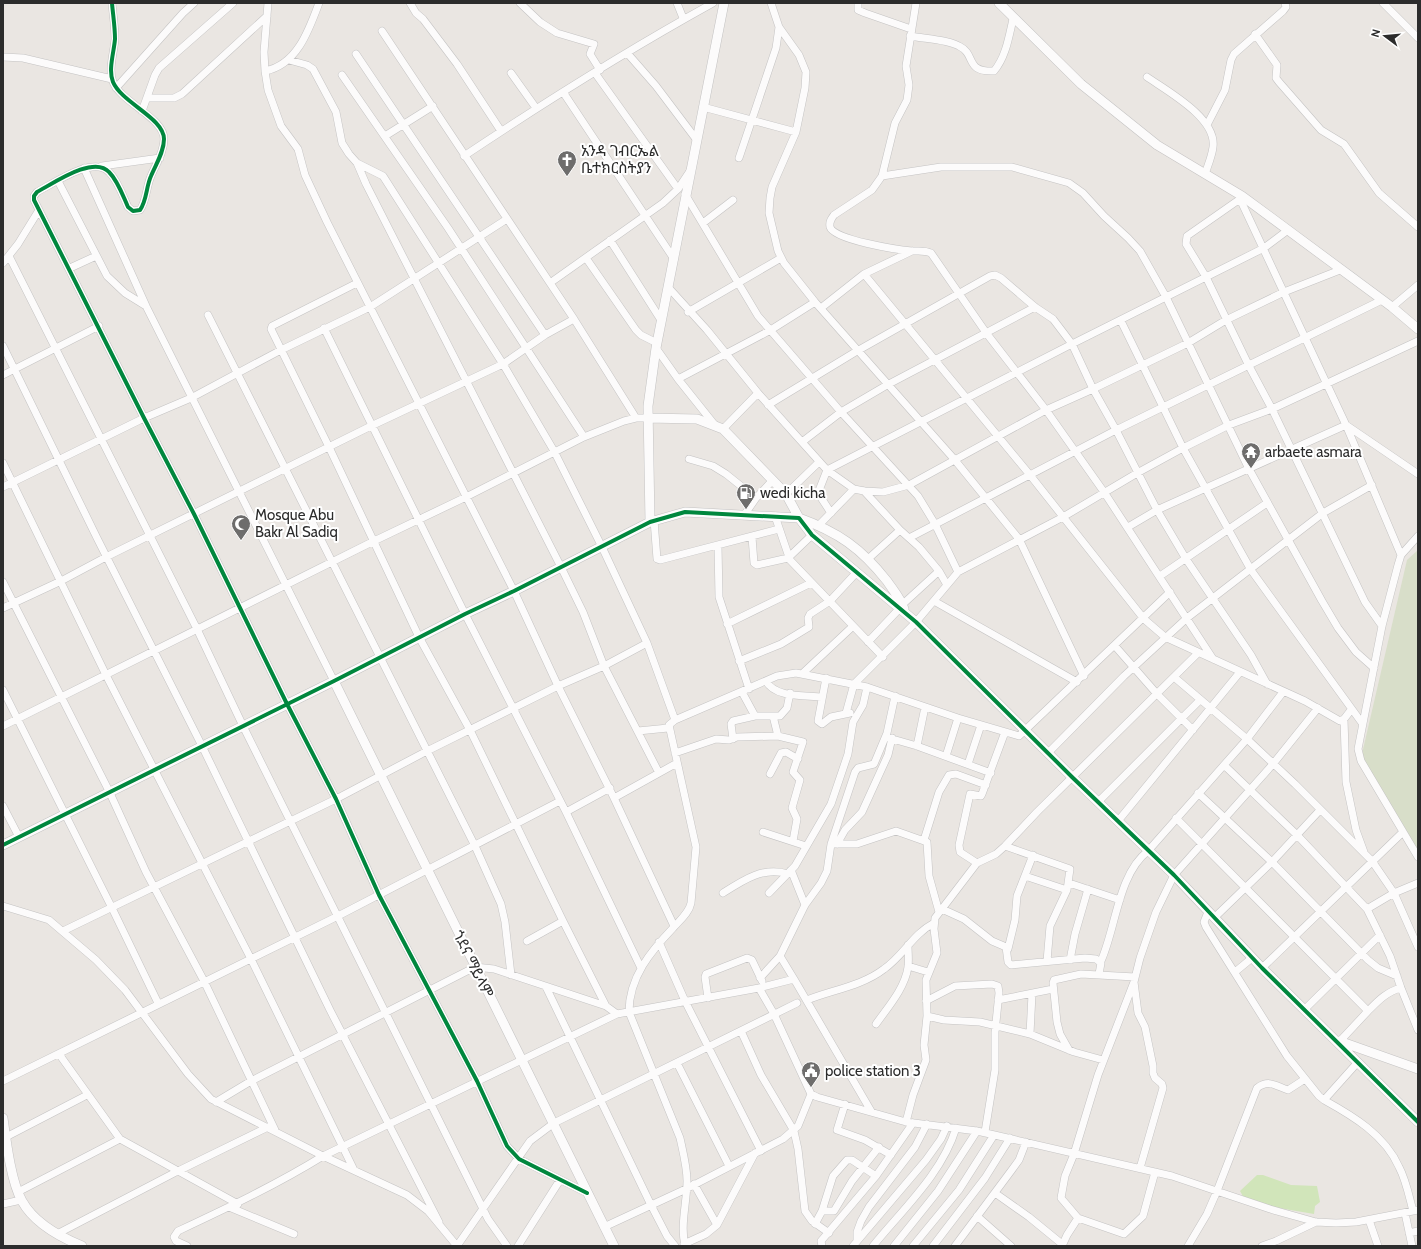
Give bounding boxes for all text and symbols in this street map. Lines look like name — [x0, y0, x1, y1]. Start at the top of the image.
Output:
north arrow — [1365, 16, 1405, 56]
text: N — [1368, 28, 1383, 39]
place label: አንዳ ገብርኤል ቤተክርስትያን — [581, 142, 659, 177]
church icon: አንዳ ገብርኤል ቤተክርስትያን — [556, 149, 578, 177]
temple icon: arbaete asmara — [1240, 441, 1262, 469]
place label: arbaete asmara — [1265, 443, 1363, 461]
fuel station icon: wedi kicha — [735, 482, 757, 510]
place label: wedi kicha — [760, 484, 826, 502]
place label: Mosque Abu Bakr Al Sadiq — [255, 506, 338, 541]
mosque icon: Mosque Abu Bakr Al Sadiq — [230, 513, 252, 541]
street label: ጎደና ማይላም — [449, 927, 497, 1001]
public building icon: police station 3 — [800, 1060, 822, 1088]
place label: police station 3 — [825, 1062, 921, 1080]

